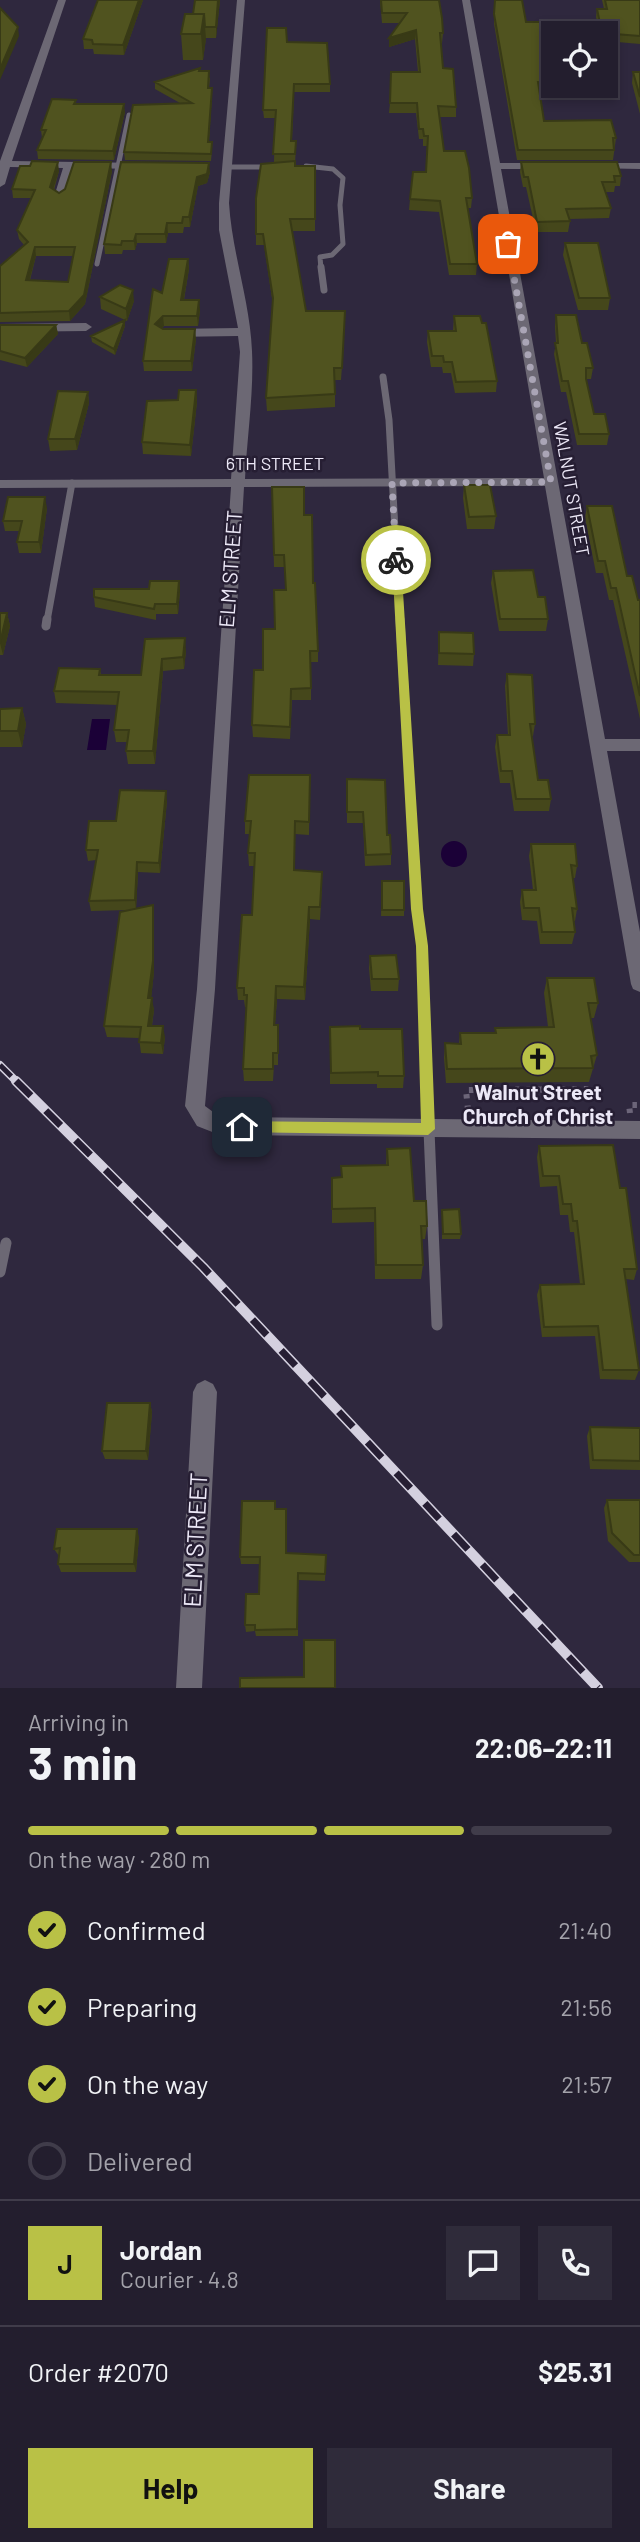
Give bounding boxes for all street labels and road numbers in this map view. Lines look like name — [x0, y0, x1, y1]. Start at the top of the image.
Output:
street label: WALNUT STREET — [549, 420, 595, 558]
street label: 6TH STREET — [226, 452, 324, 474]
street label: ELM STREET — [213, 509, 246, 629]
street label: ELM STREET — [176, 1472, 213, 1608]

